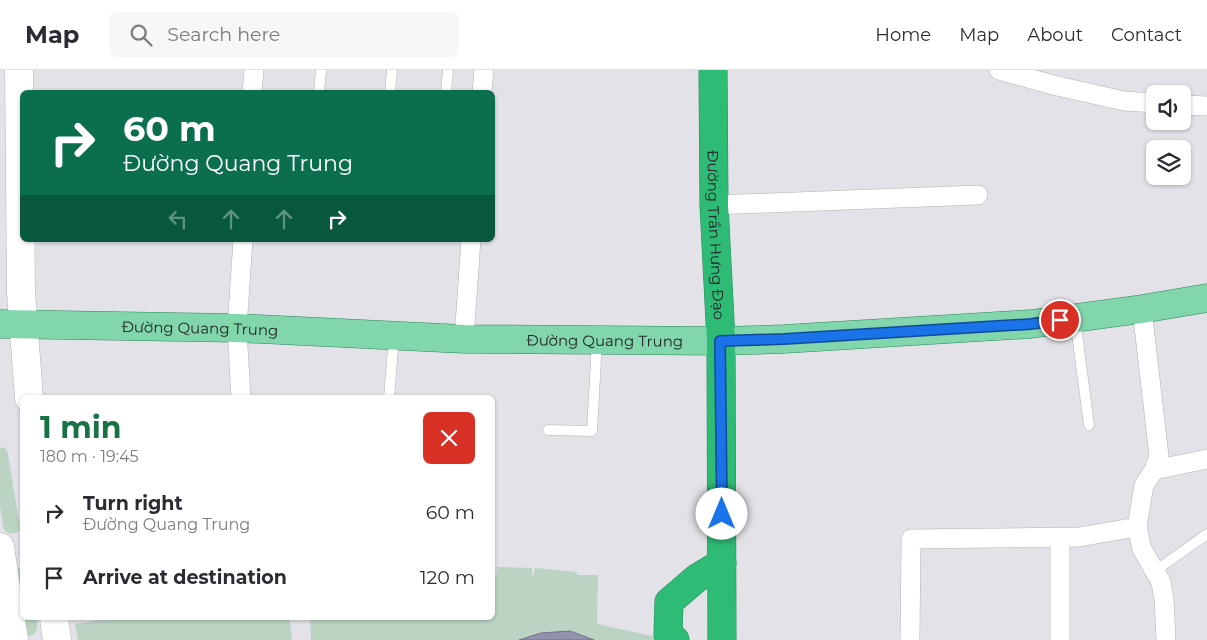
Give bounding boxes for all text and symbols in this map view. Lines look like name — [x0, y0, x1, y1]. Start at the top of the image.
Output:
search box — [109, 12, 459, 57]
text: Map — [25, 20, 79, 49]
icon: search — [127, 21, 155, 49]
text: Search here — [167, 23, 280, 46]
text: Home — [875, 24, 931, 46]
text: Map — [959, 24, 999, 46]
text: About — [1027, 24, 1083, 46]
text: Contact — [1111, 24, 1182, 46]
map controls — [1146, 85, 1191, 185]
button: sound — [1146, 85, 1191, 130]
text: 60 m — [123, 107, 216, 150]
icon: right — [40, 110, 105, 175]
button: layers — [1146, 140, 1191, 185]
text: Đường Quang Trung — [123, 150, 353, 177]
street label: Đường Trần Hưng Đạo — [704, 150, 729, 320]
icon: left — [164, 205, 192, 233]
icon: ahead — [217, 205, 245, 233]
icon: ahead — [270, 205, 298, 233]
icon: right — [323, 205, 351, 233]
pin — [1039, 299, 1081, 341]
icon: arrive — [1046, 306, 1074, 334]
street label: Đường Quang Trung — [121, 317, 279, 339]
street label: Đường Quang Trung — [526, 330, 683, 350]
text: 1 min — [40, 409, 121, 446]
button: close — [423, 412, 475, 464]
text: 180 m · 19:45 — [40, 447, 139, 466]
position arrow — [695, 487, 747, 539]
text: Turn right — [83, 492, 183, 515]
icon: right — [40, 499, 68, 527]
text: 60 m — [426, 501, 475, 524]
text: Đường Quang Trung — [83, 515, 250, 534]
icon: arrive — [40, 564, 68, 592]
text: Arrive at destination — [83, 566, 287, 589]
text: 120 m — [420, 566, 475, 589]

